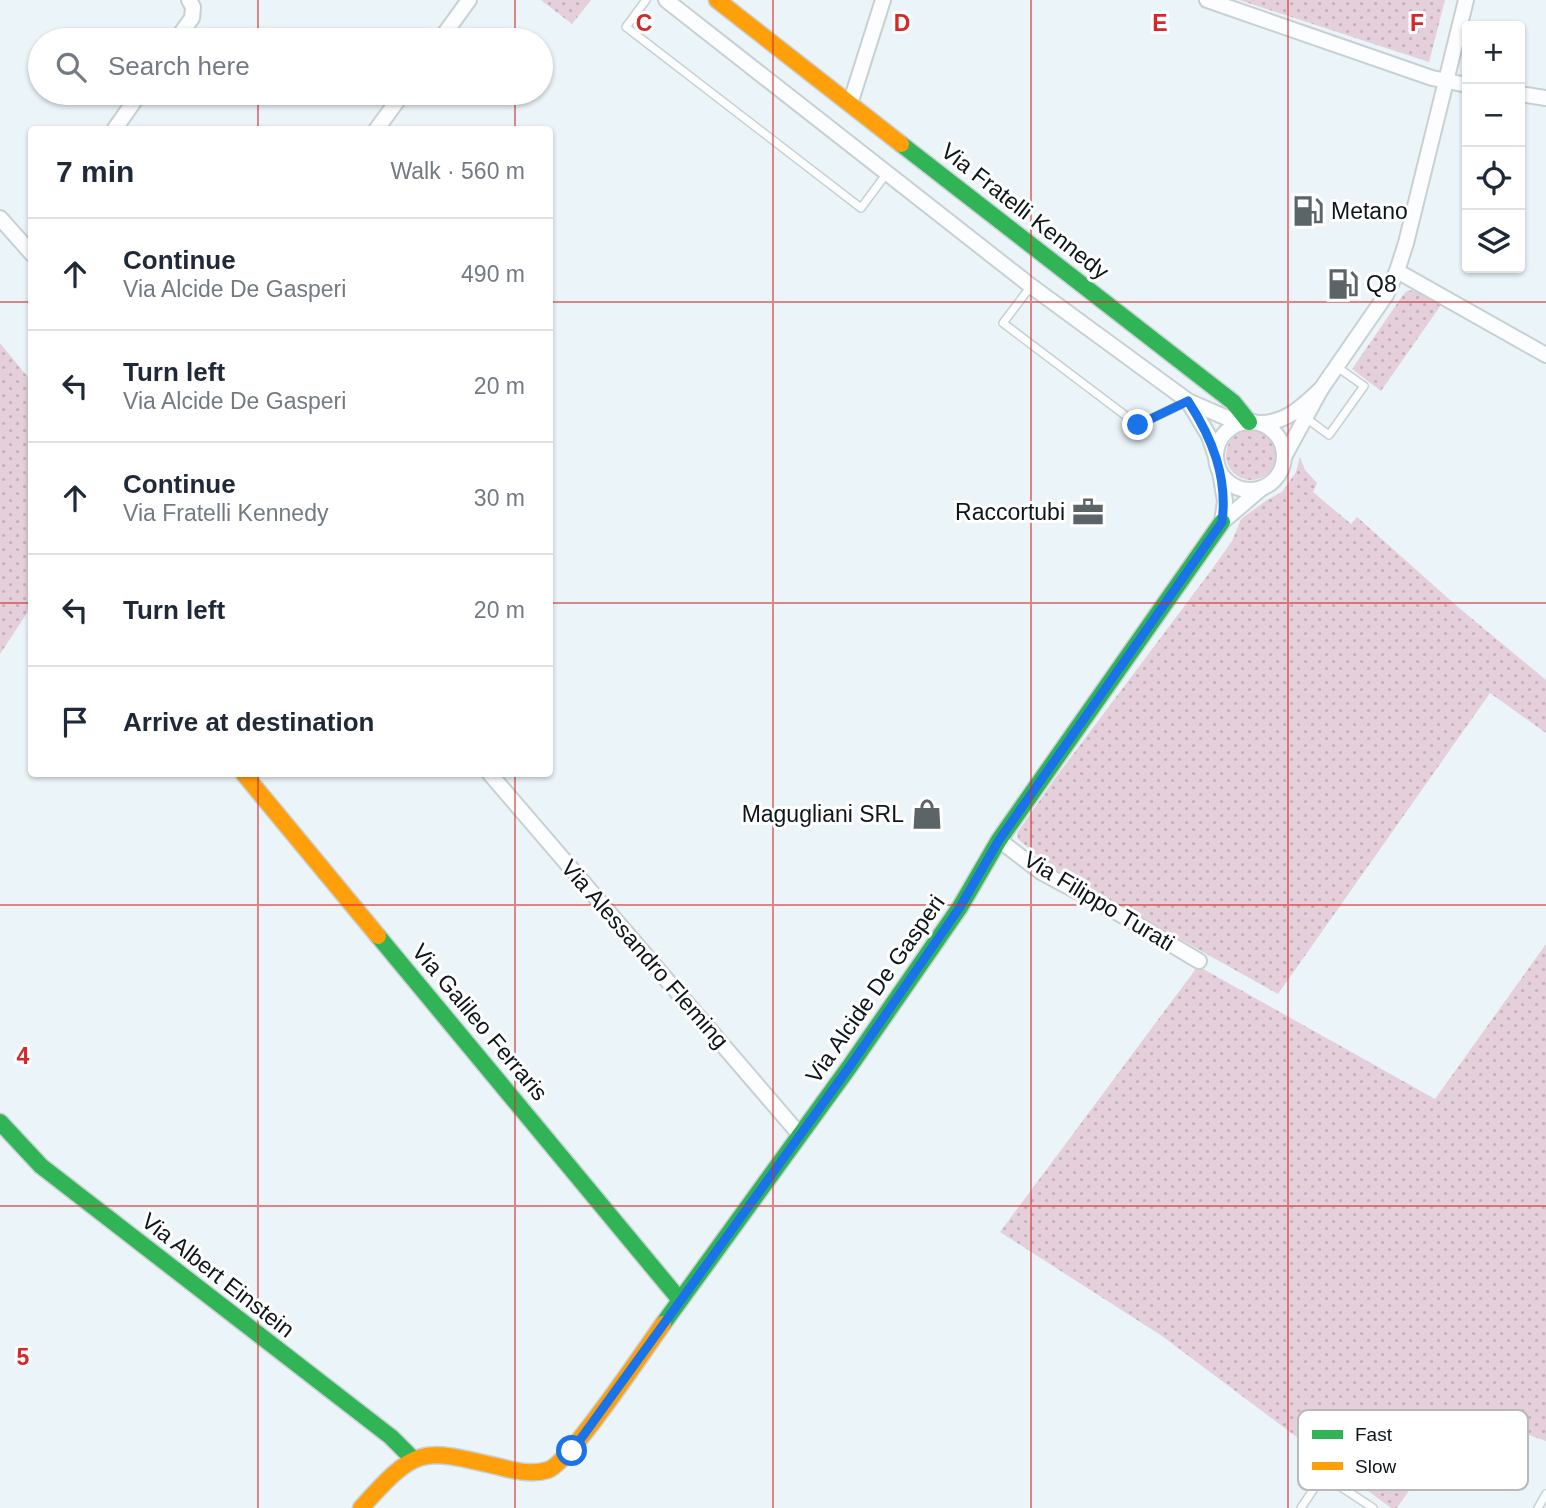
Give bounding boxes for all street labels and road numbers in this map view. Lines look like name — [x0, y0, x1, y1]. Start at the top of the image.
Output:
street label: Via Fratelli Kennedy — [936, 138, 1114, 285]
street label: Via Filippo Turati — [1019, 846, 1179, 956]
street label: Via Alessandro Fleming — [556, 854, 734, 1054]
street label: Via Alcide De Gasperi — [800, 890, 950, 1088]
street label: Via Galileo Ferraris — [407, 938, 553, 1106]
street label: Via Albert Einstein — [137, 1207, 299, 1343]

